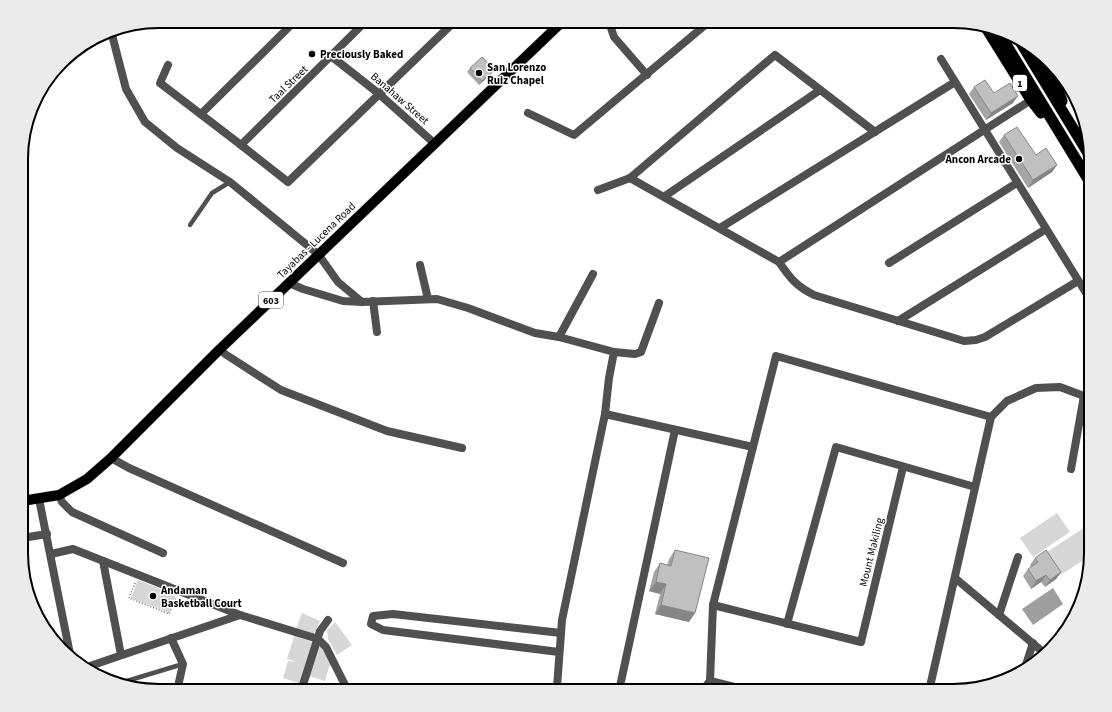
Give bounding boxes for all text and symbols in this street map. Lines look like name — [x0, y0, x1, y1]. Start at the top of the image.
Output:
place label: Preciously Baked — [320, 47, 403, 62]
marker: Preciously Baked — [307, 49, 317, 59]
place label: San Lorenzo Ruiz Chapel — [487, 60, 546, 88]
street label: Taal Street — [266, 62, 311, 107]
marker: San Lorenzo Ruiz Chapel — [474, 68, 484, 78]
street label: Banahaw Street — [367, 69, 432, 128]
road number: 1 — [1013, 75, 1027, 91]
place label: Ancon Arcade — [945, 152, 1011, 167]
marker: Ancon Arcade — [1014, 154, 1024, 164]
street label: Tayabas - Lucena Road — [274, 199, 359, 282]
road number: 603 — [259, 292, 283, 308]
street label: Mount Makiling — [856, 516, 887, 588]
place label: Andaman Basketball Court — [160, 583, 242, 611]
marker: Andaman Basketball Court — [148, 591, 158, 601]

